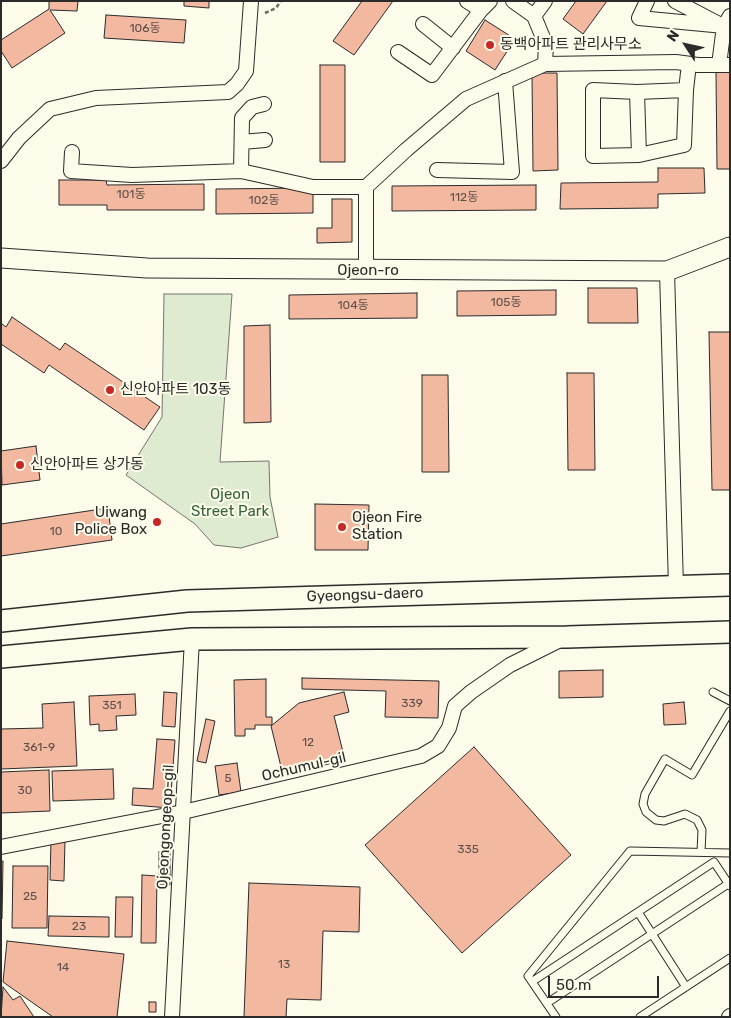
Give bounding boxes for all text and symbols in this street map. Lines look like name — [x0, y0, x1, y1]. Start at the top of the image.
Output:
north arrow — [661, 20, 711, 70]
house number: 106동 — [129, 22, 161, 36]
text: N — [663, 27, 683, 45]
place label: 동백아파트 관리사무소 — [500, 36, 642, 54]
marker: 동백아파트 관리사무소 — [484, 39, 496, 51]
house number: 101동 — [117, 188, 145, 202]
house number: 112동 — [450, 191, 478, 205]
house number: 102동 — [249, 194, 279, 208]
street label: Ojeon-ro — [337, 262, 399, 280]
house number: 105동 — [491, 296, 521, 310]
house number: 104동 — [337, 299, 369, 313]
place label: 신안아파트 103동 — [120, 381, 231, 399]
marker: 신안아파트 103동 — [104, 384, 116, 396]
place label: 신안아파트 상가동 — [30, 456, 144, 474]
marker: 신안아파트 상가동 — [14, 459, 26, 471]
park label: Ojeon Street Park — [191, 486, 269, 521]
place label: Uiwang Police Box — [75, 504, 147, 539]
place label: Ojeon Fire Station — [352, 509, 422, 544]
marker: Uiwang Police Box — [151, 516, 163, 528]
marker: Ojeon Fire Station — [336, 521, 348, 533]
house number: 10 — [50, 525, 62, 539]
street label: Gyeongsu-daero — [306, 584, 424, 606]
house number: 339 — [401, 697, 423, 711]
house number: 351 — [102, 699, 122, 713]
house number: 12 — [302, 736, 314, 750]
house number: 361-9 — [23, 741, 55, 755]
street label: Ochumul-gil — [260, 749, 348, 785]
street label: Ojeongongeop-gil — [154, 764, 178, 890]
house number: 5 — [224, 772, 232, 786]
house number: 30 — [18, 784, 32, 798]
house number: 335 — [457, 843, 479, 857]
house number: 25 — [23, 890, 37, 904]
house number: 23 — [72, 920, 86, 934]
house number: 13 — [278, 958, 290, 972]
house number: 14 — [57, 961, 69, 975]
scale bar — [551, 966, 662, 998]
text: 50 m — [556, 976, 591, 994]

